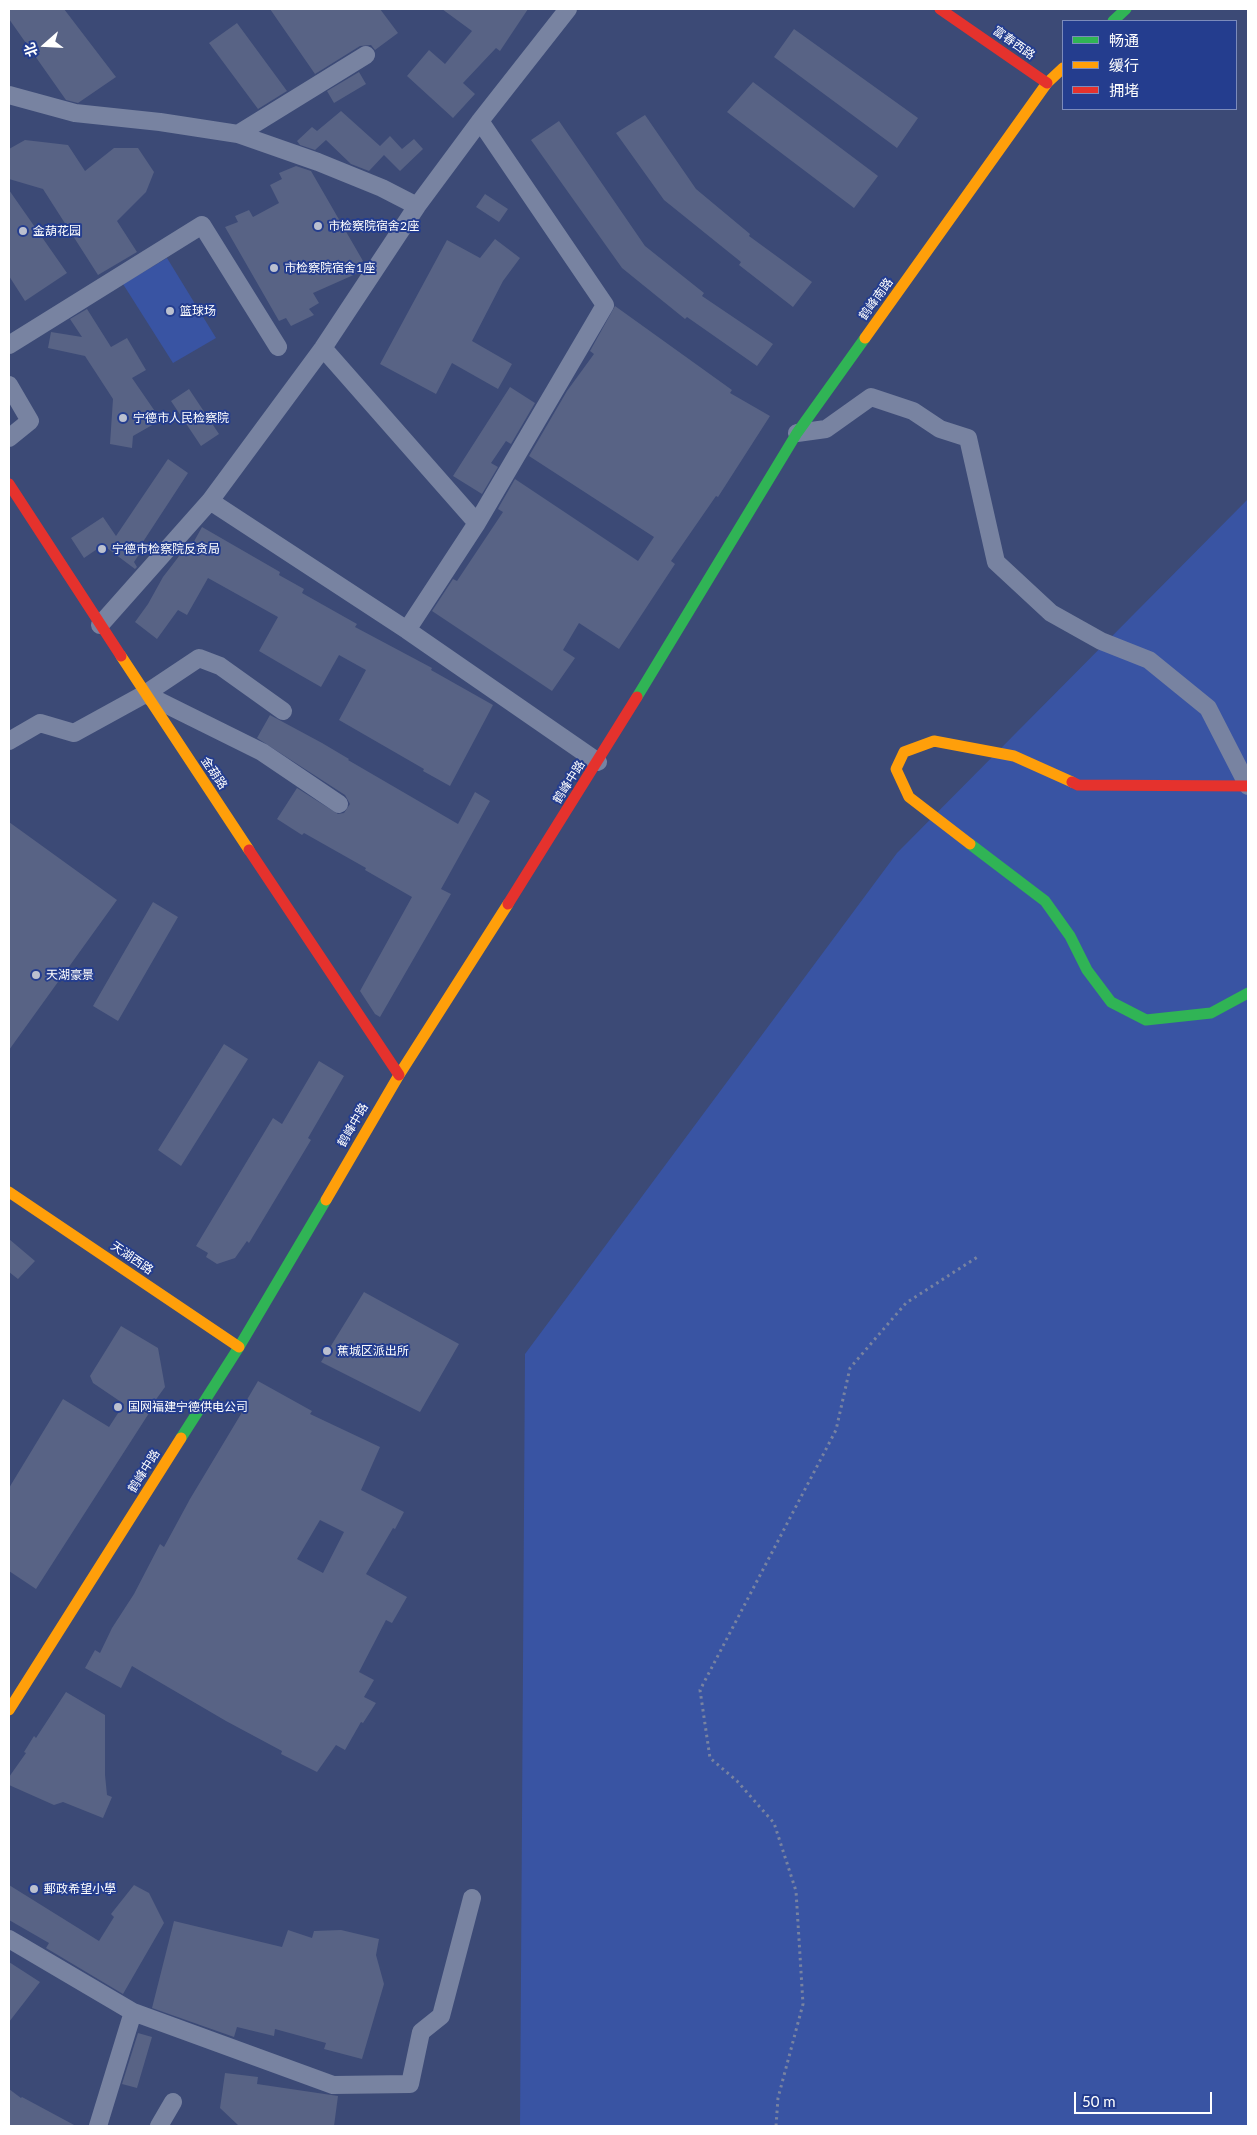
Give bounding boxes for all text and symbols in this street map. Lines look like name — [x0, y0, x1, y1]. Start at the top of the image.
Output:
north arrow — [20, 20, 70, 70]
legend — [1062, 20, 1237, 110]
street label: 富春西路 — [990, 23, 1038, 63]
text: 畅通 — [1109, 31, 1139, 49]
text: 北 — [20, 41, 41, 59]
text: 缓行 — [1109, 56, 1139, 74]
text: 拥堵 — [1109, 81, 1139, 99]
place label: 市检察院宿舍2座 — [328, 219, 419, 233]
marker: 市检察院宿舍2座 — [312, 220, 324, 232]
place label: 金葫花园 — [33, 224, 81, 238]
marker: 金葫花园 — [17, 225, 29, 237]
place label: 市检察院宿舍1座 — [284, 261, 375, 275]
marker: 市检察院宿舍1座 — [268, 262, 280, 274]
street label: 鹤峰南路 — [856, 275, 896, 323]
place label: 篮球场 — [180, 304, 216, 318]
marker: 篮球场 — [164, 305, 176, 317]
place label: 宁德市人民检察院 — [133, 411, 229, 425]
marker: 宁德市人民检察院 — [117, 412, 129, 424]
place label: 宁德市检察院反贪局 — [112, 542, 220, 556]
marker: 宁德市检察院反贪局 — [96, 543, 108, 555]
street label: 金葫路 — [198, 754, 230, 792]
street label: 鹤峰中路 — [550, 758, 588, 806]
place label: 天湖豪景 — [46, 968, 94, 982]
marker: 天湖豪景 — [30, 969, 42, 981]
street label: 鹤峰中路 — [335, 1101, 371, 1149]
street label: 天湖西路 — [108, 1239, 156, 1277]
place label: 蕉城区派出所 — [337, 1344, 409, 1358]
marker: 蕉城区派出所 — [321, 1345, 333, 1357]
place label: 国网福建宁德供电公司 — [128, 1400, 248, 1414]
marker: 国网福建宁德供电公司 — [112, 1401, 124, 1413]
street label: 鹤峰中路 — [125, 1447, 163, 1495]
place label: 郵政希望小學 — [44, 1882, 116, 1896]
marker: 郵政希望小學 — [28, 1883, 40, 1895]
scale bar — [1077, 2082, 1214, 2114]
text: 50 m — [1082, 2092, 1116, 2110]

